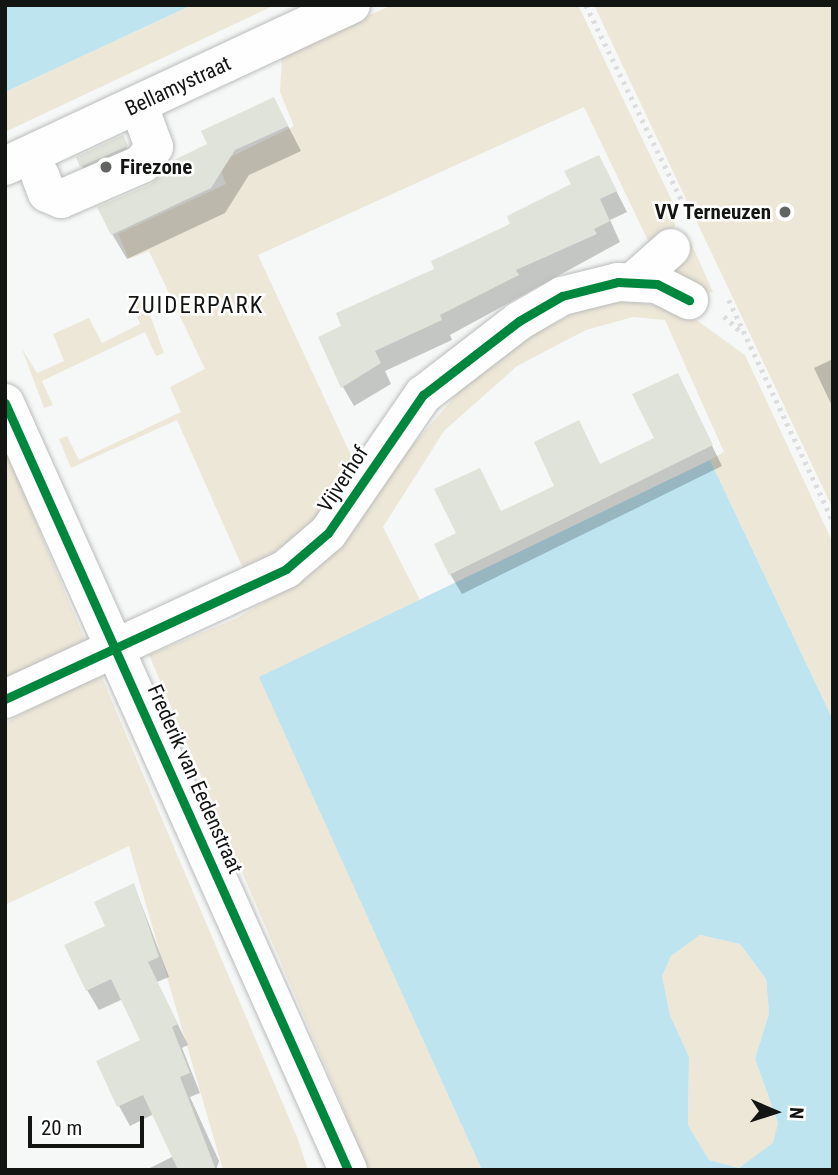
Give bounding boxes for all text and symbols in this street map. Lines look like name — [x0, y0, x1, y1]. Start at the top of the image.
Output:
street label: Bellamystraat — [121, 51, 235, 121]
place label: Firezone — [120, 154, 192, 180]
marker: Firezone — [98, 159, 114, 175]
place label: VV Terneuzen — [654, 199, 771, 225]
marker: VV Terneuzen — [777, 204, 793, 220]
district label: ZUIDERPARK — [129, 292, 263, 320]
street label: Vijverhof — [312, 441, 374, 517]
street label: Frederik van Eedenstraat — [142, 681, 248, 877]
north arrow — [740, 1077, 810, 1147]
scale bar — [32, 1102, 147, 1146]
text: N — [785, 1107, 808, 1120]
text: 20 m — [41, 1116, 82, 1140]

